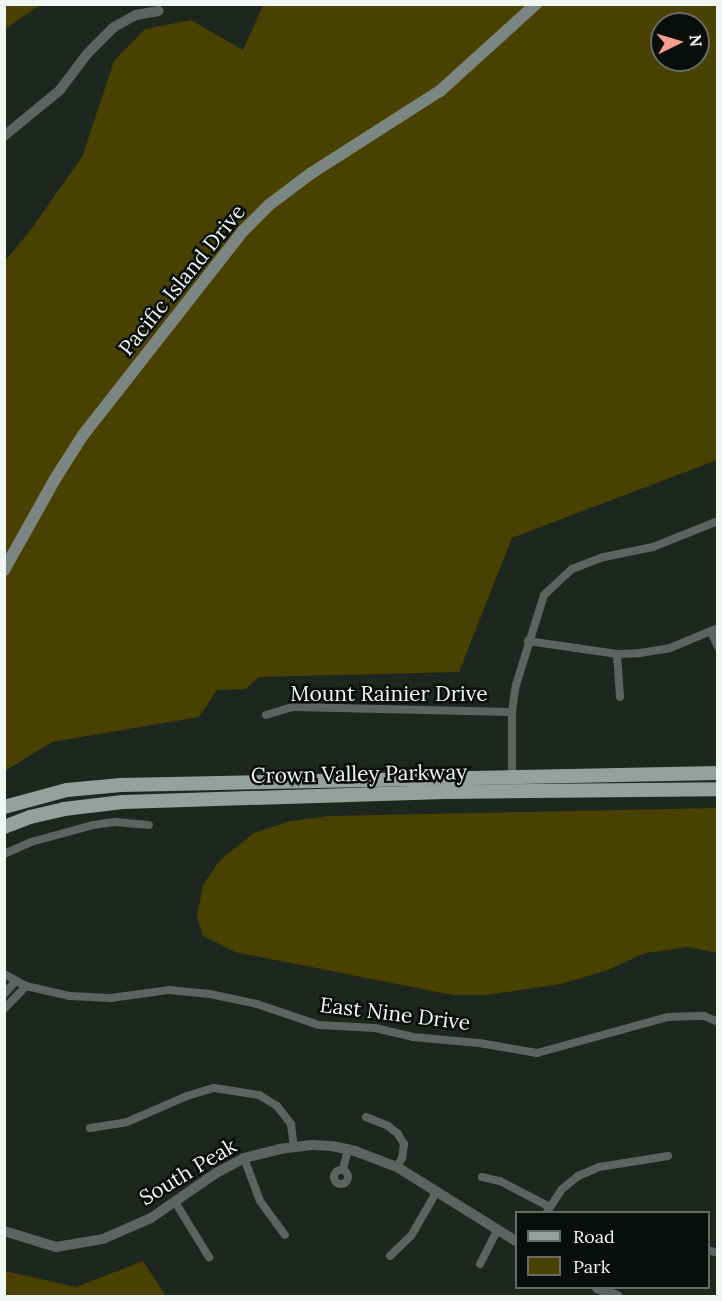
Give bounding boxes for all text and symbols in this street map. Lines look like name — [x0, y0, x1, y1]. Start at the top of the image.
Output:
north arrow — [650, 12, 710, 72]
text: N — [685, 34, 706, 48]
street label: Pacific Island Drive — [113, 200, 251, 360]
street label: Mount Rainier Drive — [290, 681, 488, 707]
street label: Crown Valley Parkway — [251, 760, 467, 788]
street label: East Nine Drive — [318, 992, 472, 1036]
street label: South Peak — [135, 1133, 241, 1211]
legend — [515, 1211, 710, 1289]
text: Road — [573, 1225, 615, 1248]
text: Park — [573, 1255, 610, 1278]

